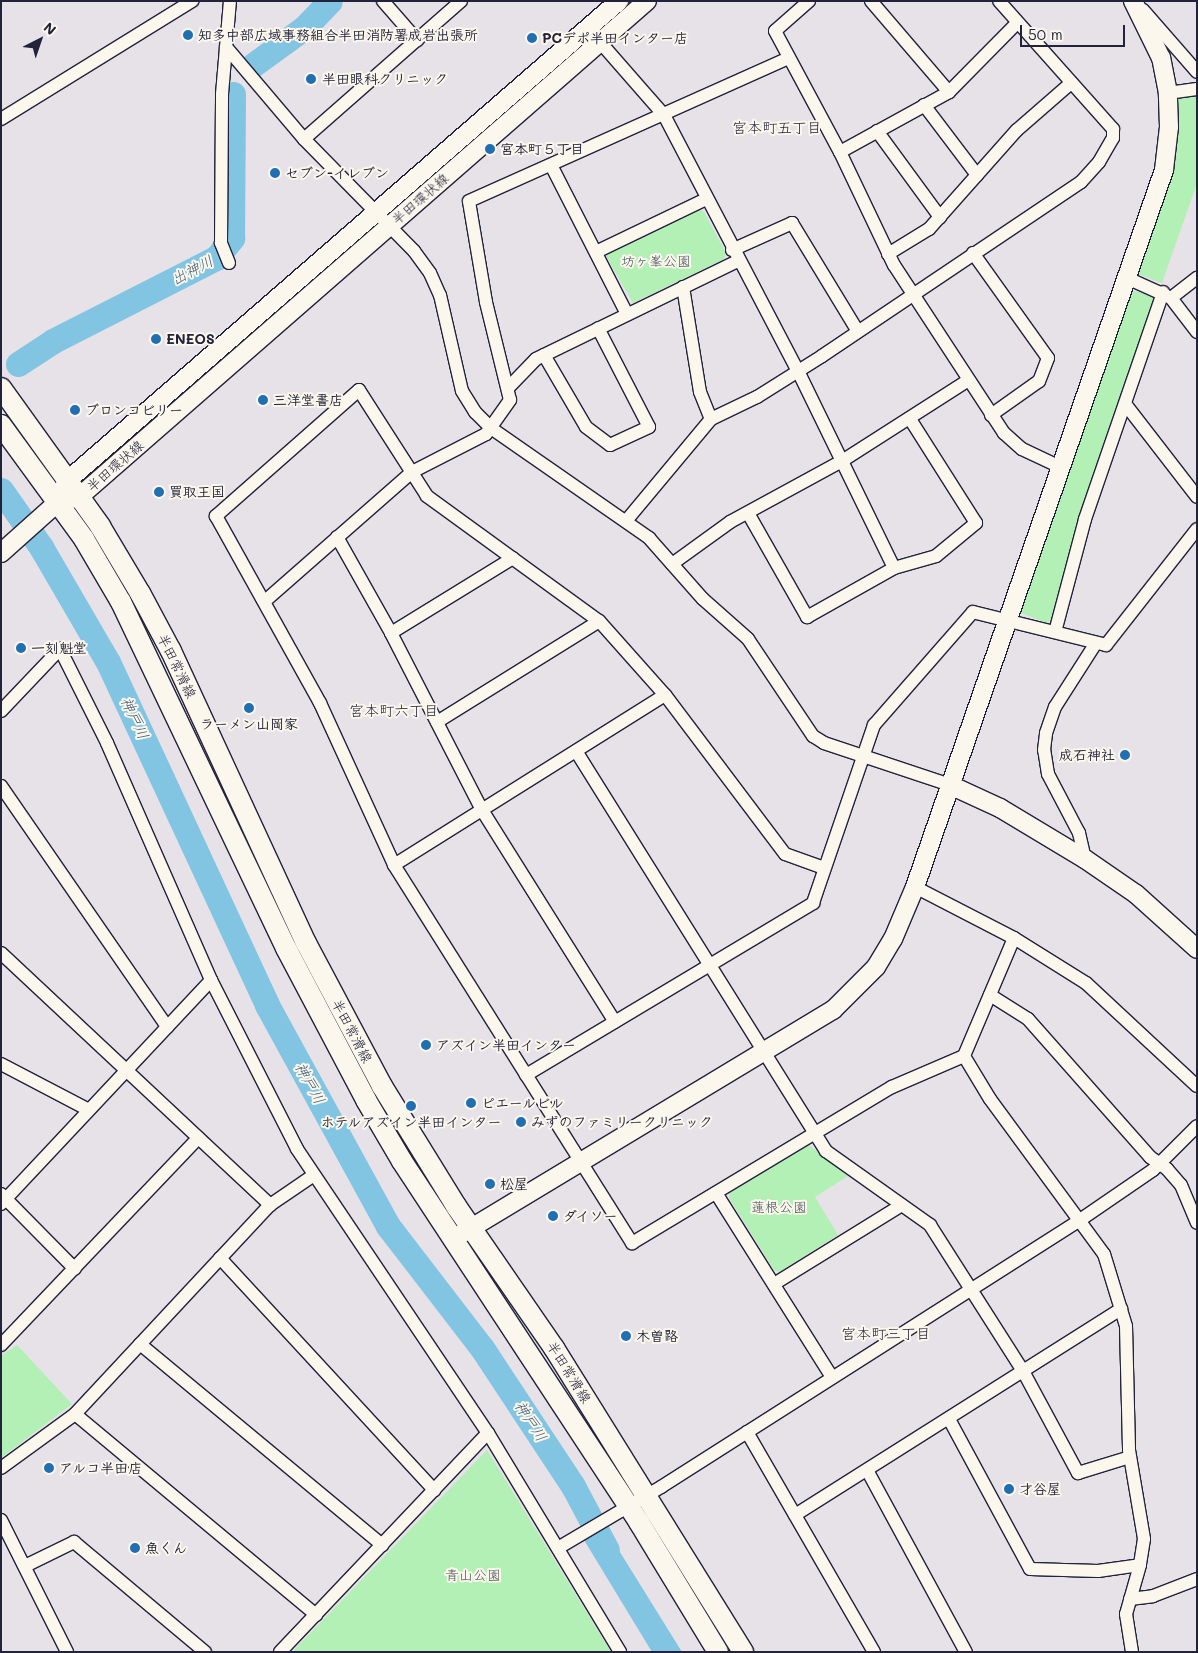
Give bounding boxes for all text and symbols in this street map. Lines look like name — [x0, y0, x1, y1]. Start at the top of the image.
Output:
north arrow — [15, 15, 65, 65]
scale bar — [1023, 15, 1128, 47]
text: N — [40, 18, 60, 39]
text: 50 m — [1028, 24, 1063, 44]
place label: 知多中部広域事務組合半田消防署成岩出張所 — [198, 27, 478, 43]
marker: 知多中部広域事務組合半田消防署成岩出張所 — [182, 29, 194, 41]
place label: PCデポ半田インター店 — [542, 30, 688, 46]
marker: PCデポ半田インター店 — [526, 32, 538, 44]
place label: 半田眼科クリニック — [322, 71, 448, 87]
marker: 半田眼科クリニック — [304, 72, 318, 86]
district label: 宮本町五丁目 — [732, 119, 822, 137]
place label: 宮本町５丁目 — [500, 141, 584, 157]
marker: 宮本町５丁目 — [484, 143, 496, 155]
place label: セブン-イレブン — [285, 165, 389, 181]
marker: セブン-イレブン — [269, 167, 281, 179]
street label: 半田環状線 — [388, 170, 452, 228]
water label: 出神川 — [168, 251, 216, 289]
park label: 坊ヶ峯公園 — [621, 253, 691, 269]
place label: ENEOS — [166, 331, 215, 347]
marker: ENEOS — [150, 333, 162, 345]
place label: 三洋堂書店 — [273, 392, 343, 408]
marker: 三洋堂書店 — [257, 394, 269, 406]
place label: ブロンコビリー — [85, 402, 183, 418]
marker: ブロンコビリー — [69, 404, 81, 416]
street label: 半田環状線 — [83, 437, 147, 495]
place label: 買取王国 — [169, 484, 225, 500]
marker: 買取王国 — [153, 486, 165, 498]
street label: 半田常滑線 — [154, 631, 200, 701]
place label: 一刻魁堂 — [31, 640, 87, 656]
marker: 一刻魁堂 — [15, 642, 27, 654]
water label: 神戸川 — [117, 694, 153, 742]
marker: ラーメン山岡家 — [243, 702, 255, 714]
district label: 宮本町六丁目 — [349, 702, 439, 720]
place label: ラーメン山岡家 — [200, 716, 298, 732]
place label: 成石神社 — [1059, 747, 1115, 763]
marker: 成石神社 — [1119, 749, 1131, 761]
street label: 半田常滑線 — [328, 996, 376, 1066]
place label: アズイン半田インター — [436, 1037, 576, 1053]
marker: アズイン半田インター — [420, 1039, 432, 1051]
water label: 神戸川 — [291, 1059, 329, 1107]
place label: ピエールビル — [481, 1095, 565, 1111]
marker: ピエールビル — [465, 1097, 477, 1109]
marker: ホテルアズイン半田インター — [405, 1100, 417, 1112]
place label: ホテルアズイン半田インター — [320, 1114, 502, 1130]
place label: みずのファミリークリニック — [531, 1114, 713, 1130]
marker: みずのファミリークリニック — [515, 1116, 527, 1128]
place label: 松屋 — [500, 1176, 528, 1192]
marker: 松屋 — [484, 1178, 496, 1190]
park label: 蓮根公園 — [751, 1199, 807, 1215]
place label: ダイソー — [563, 1208, 619, 1224]
marker: ダイソー — [547, 1210, 559, 1222]
district label: 宮本町三丁目 — [841, 1325, 931, 1343]
place label: 木曽路 — [636, 1328, 678, 1344]
marker: 木曽路 — [620, 1330, 632, 1342]
street label: 半田常滑線 — [543, 1338, 595, 1406]
water label: 神戸川 — [511, 1397, 551, 1445]
place label: アルコ半田店 — [59, 1460, 143, 1476]
marker: アルコ半田店 — [43, 1462, 55, 1474]
place label: 才谷屋 — [1019, 1481, 1061, 1497]
marker: 才谷屋 — [1003, 1483, 1015, 1495]
place label: 魚くん — [145, 1540, 187, 1556]
marker: 魚くん — [129, 1542, 141, 1554]
park label: 青山公園 — [445, 1567, 501, 1583]

